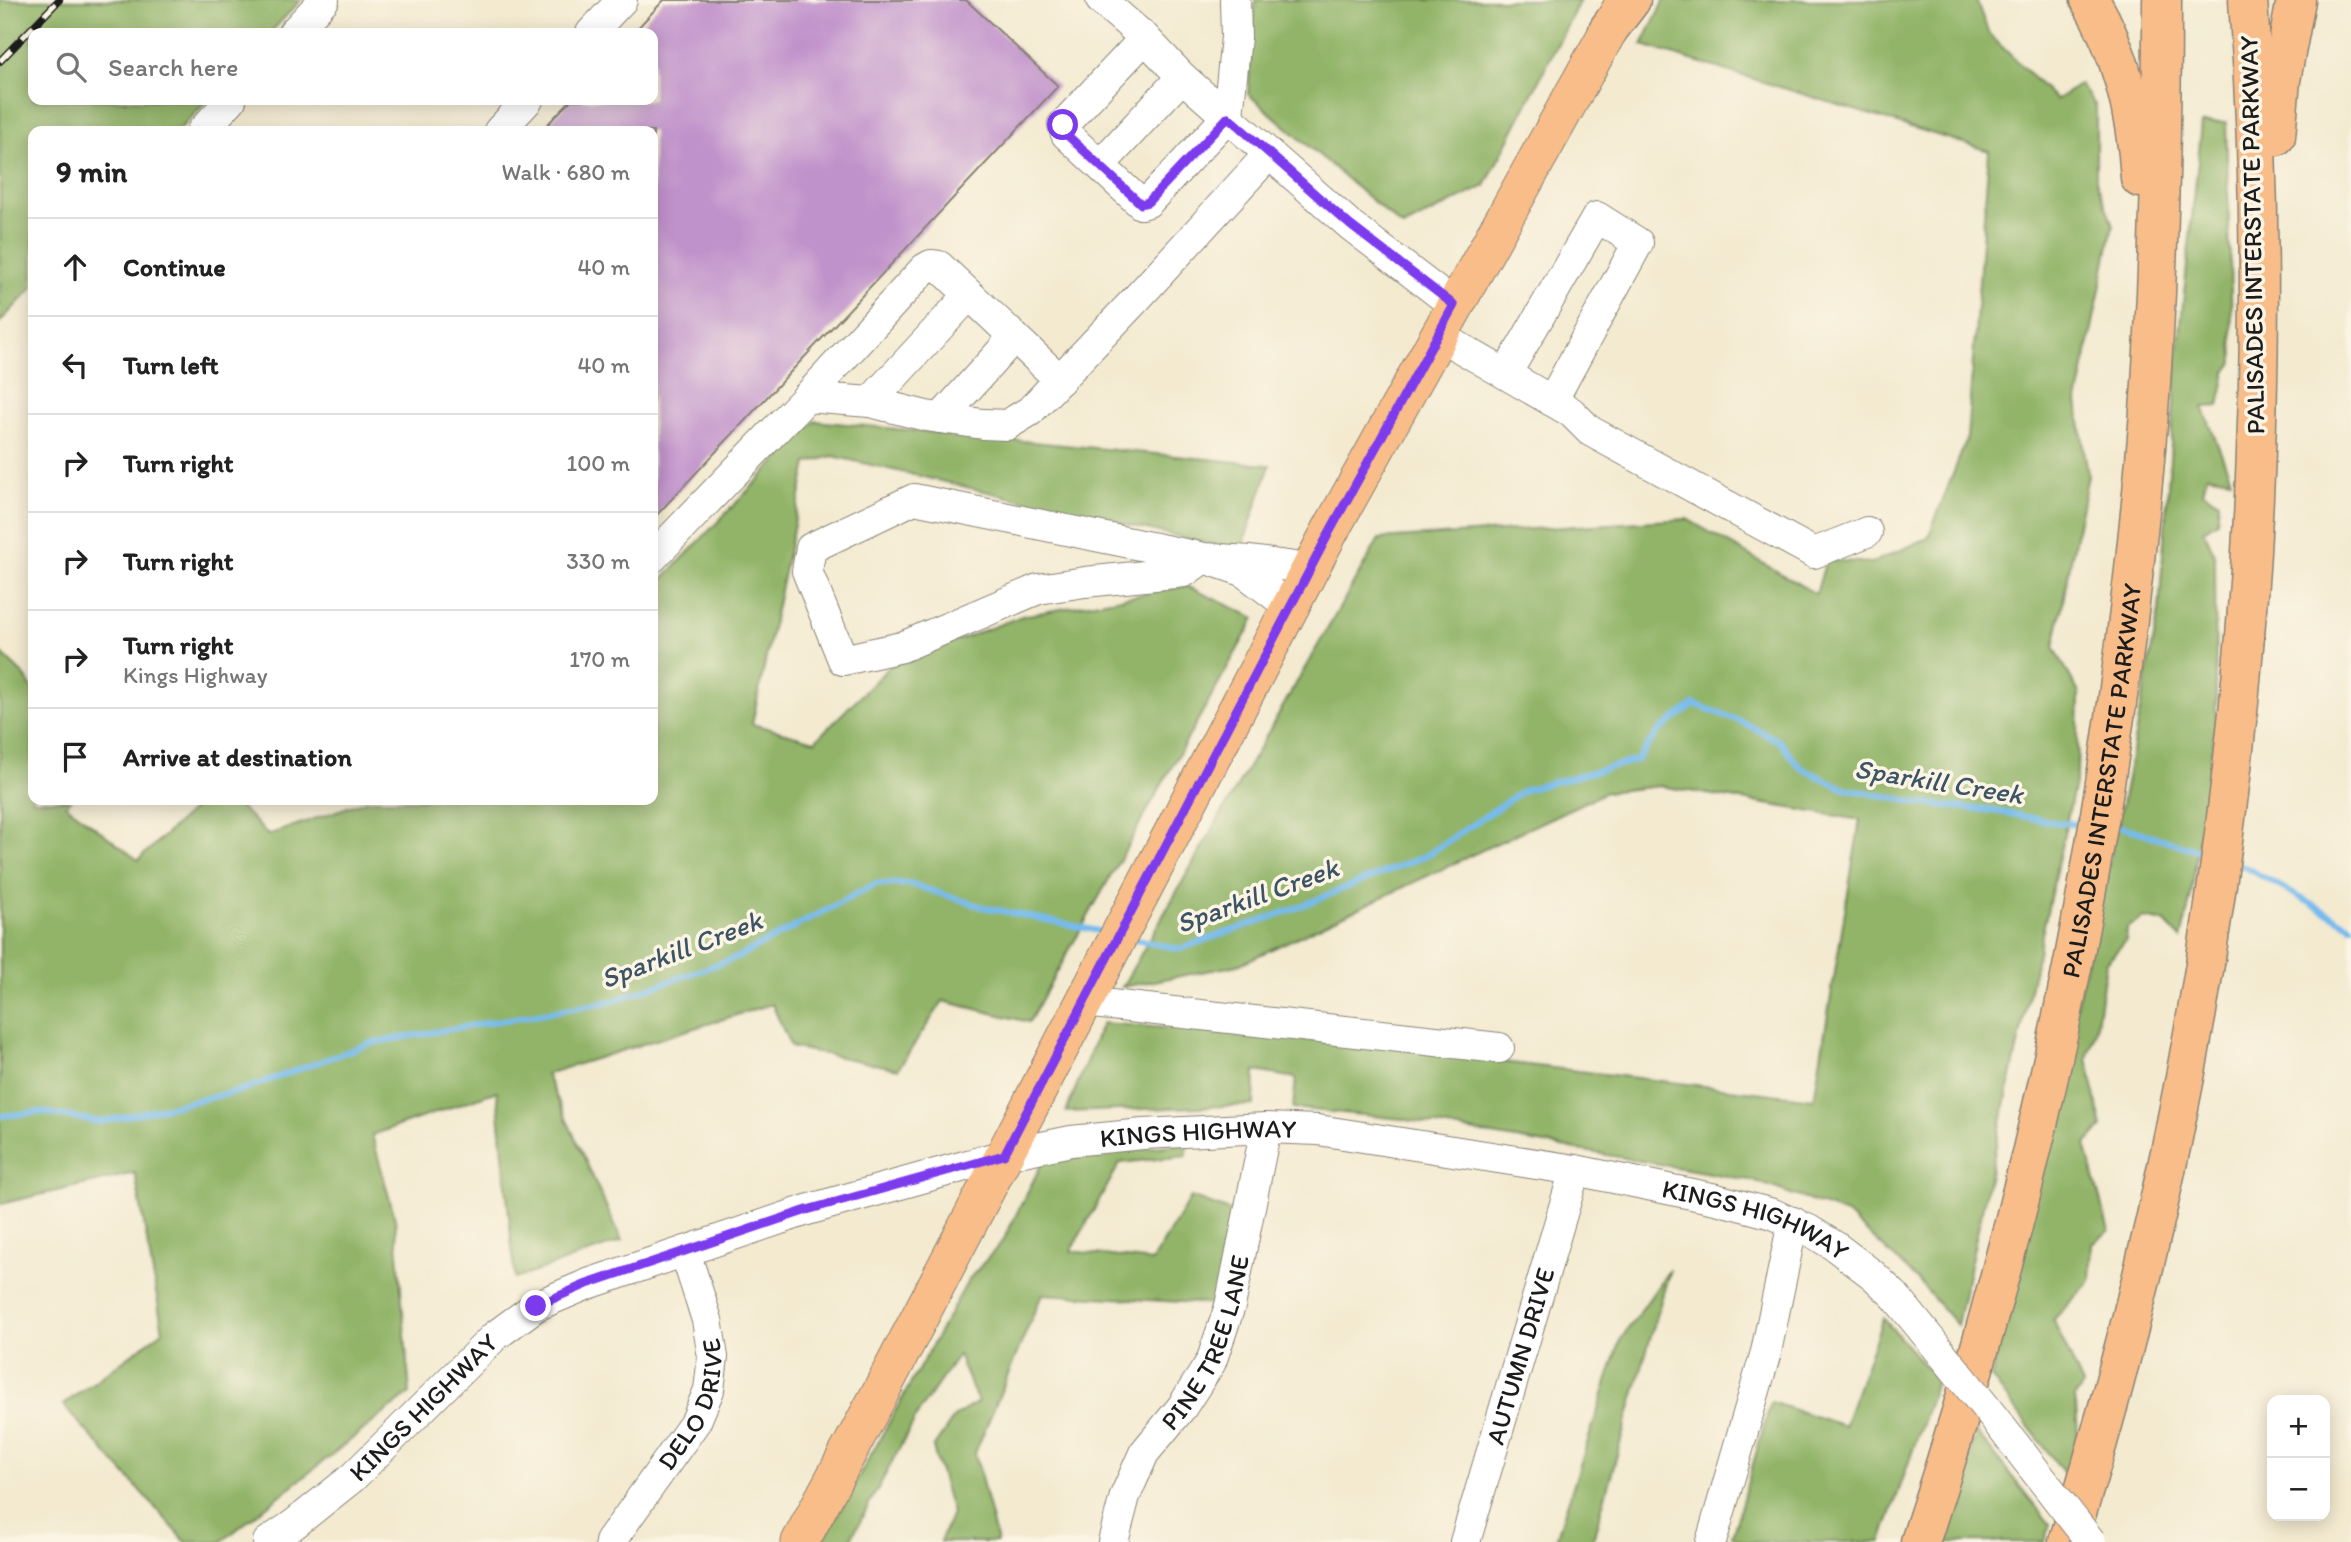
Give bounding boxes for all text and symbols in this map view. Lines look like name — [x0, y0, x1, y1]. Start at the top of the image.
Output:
search box — [28, 28, 658, 105]
street label: PALISADES INTERSTATE PARKWAY — [2233, 35, 2271, 435]
icon: search — [52, 48, 90, 86]
text: Search here — [108, 51, 238, 83]
route start — [1047, 109, 1078, 140]
text: 9 min — [56, 153, 127, 190]
text: Walk · 680 m — [502, 158, 630, 186]
icon: ahead — [56, 248, 94, 286]
text: Continue — [123, 251, 226, 283]
text: 40 m — [577, 253, 630, 281]
icon: left — [56, 346, 94, 384]
text: Turn left — [123, 349, 219, 381]
text: 40 m — [577, 351, 630, 379]
icon: right — [56, 444, 94, 482]
text: Turn right — [123, 447, 234, 479]
text: 100 m — [566, 449, 630, 477]
icon: right — [56, 542, 94, 580]
text: Turn right — [123, 545, 234, 577]
text: 330 m — [566, 547, 630, 575]
street label: PALISADES INTERSTATE PARKWAY — [2054, 581, 2148, 981]
text: Turn right — [123, 629, 234, 661]
icon: right — [56, 640, 94, 678]
text: 170 m — [569, 645, 630, 673]
text: Kings Highway — [123, 661, 268, 689]
icon: arrive — [56, 738, 94, 776]
text: Arrive at destination — [123, 741, 352, 773]
water label: Sparkill Creek — [1852, 751, 2027, 811]
water label: Sparkill Creek — [1171, 849, 1344, 940]
water label: Sparkill Creek — [596, 902, 768, 995]
street label: KINGS HIGHWAY — [1098, 1112, 1297, 1154]
street label: KINGS HIGHWAY — [1659, 1172, 1855, 1267]
street label: PINE TREE LANE — [1154, 1252, 1256, 1436]
street label: AUTUMN DRIVE — [1479, 1264, 1561, 1448]
route end — [520, 1290, 551, 1321]
street label: KINGS HIGHWAY — [342, 1326, 504, 1488]
street label: DELO DRIVE — [650, 1336, 729, 1476]
map controls — [2267, 1395, 2330, 1521]
button: + — [2267, 1395, 2330, 1458]
button: − — [2267, 1458, 2330, 1521]

